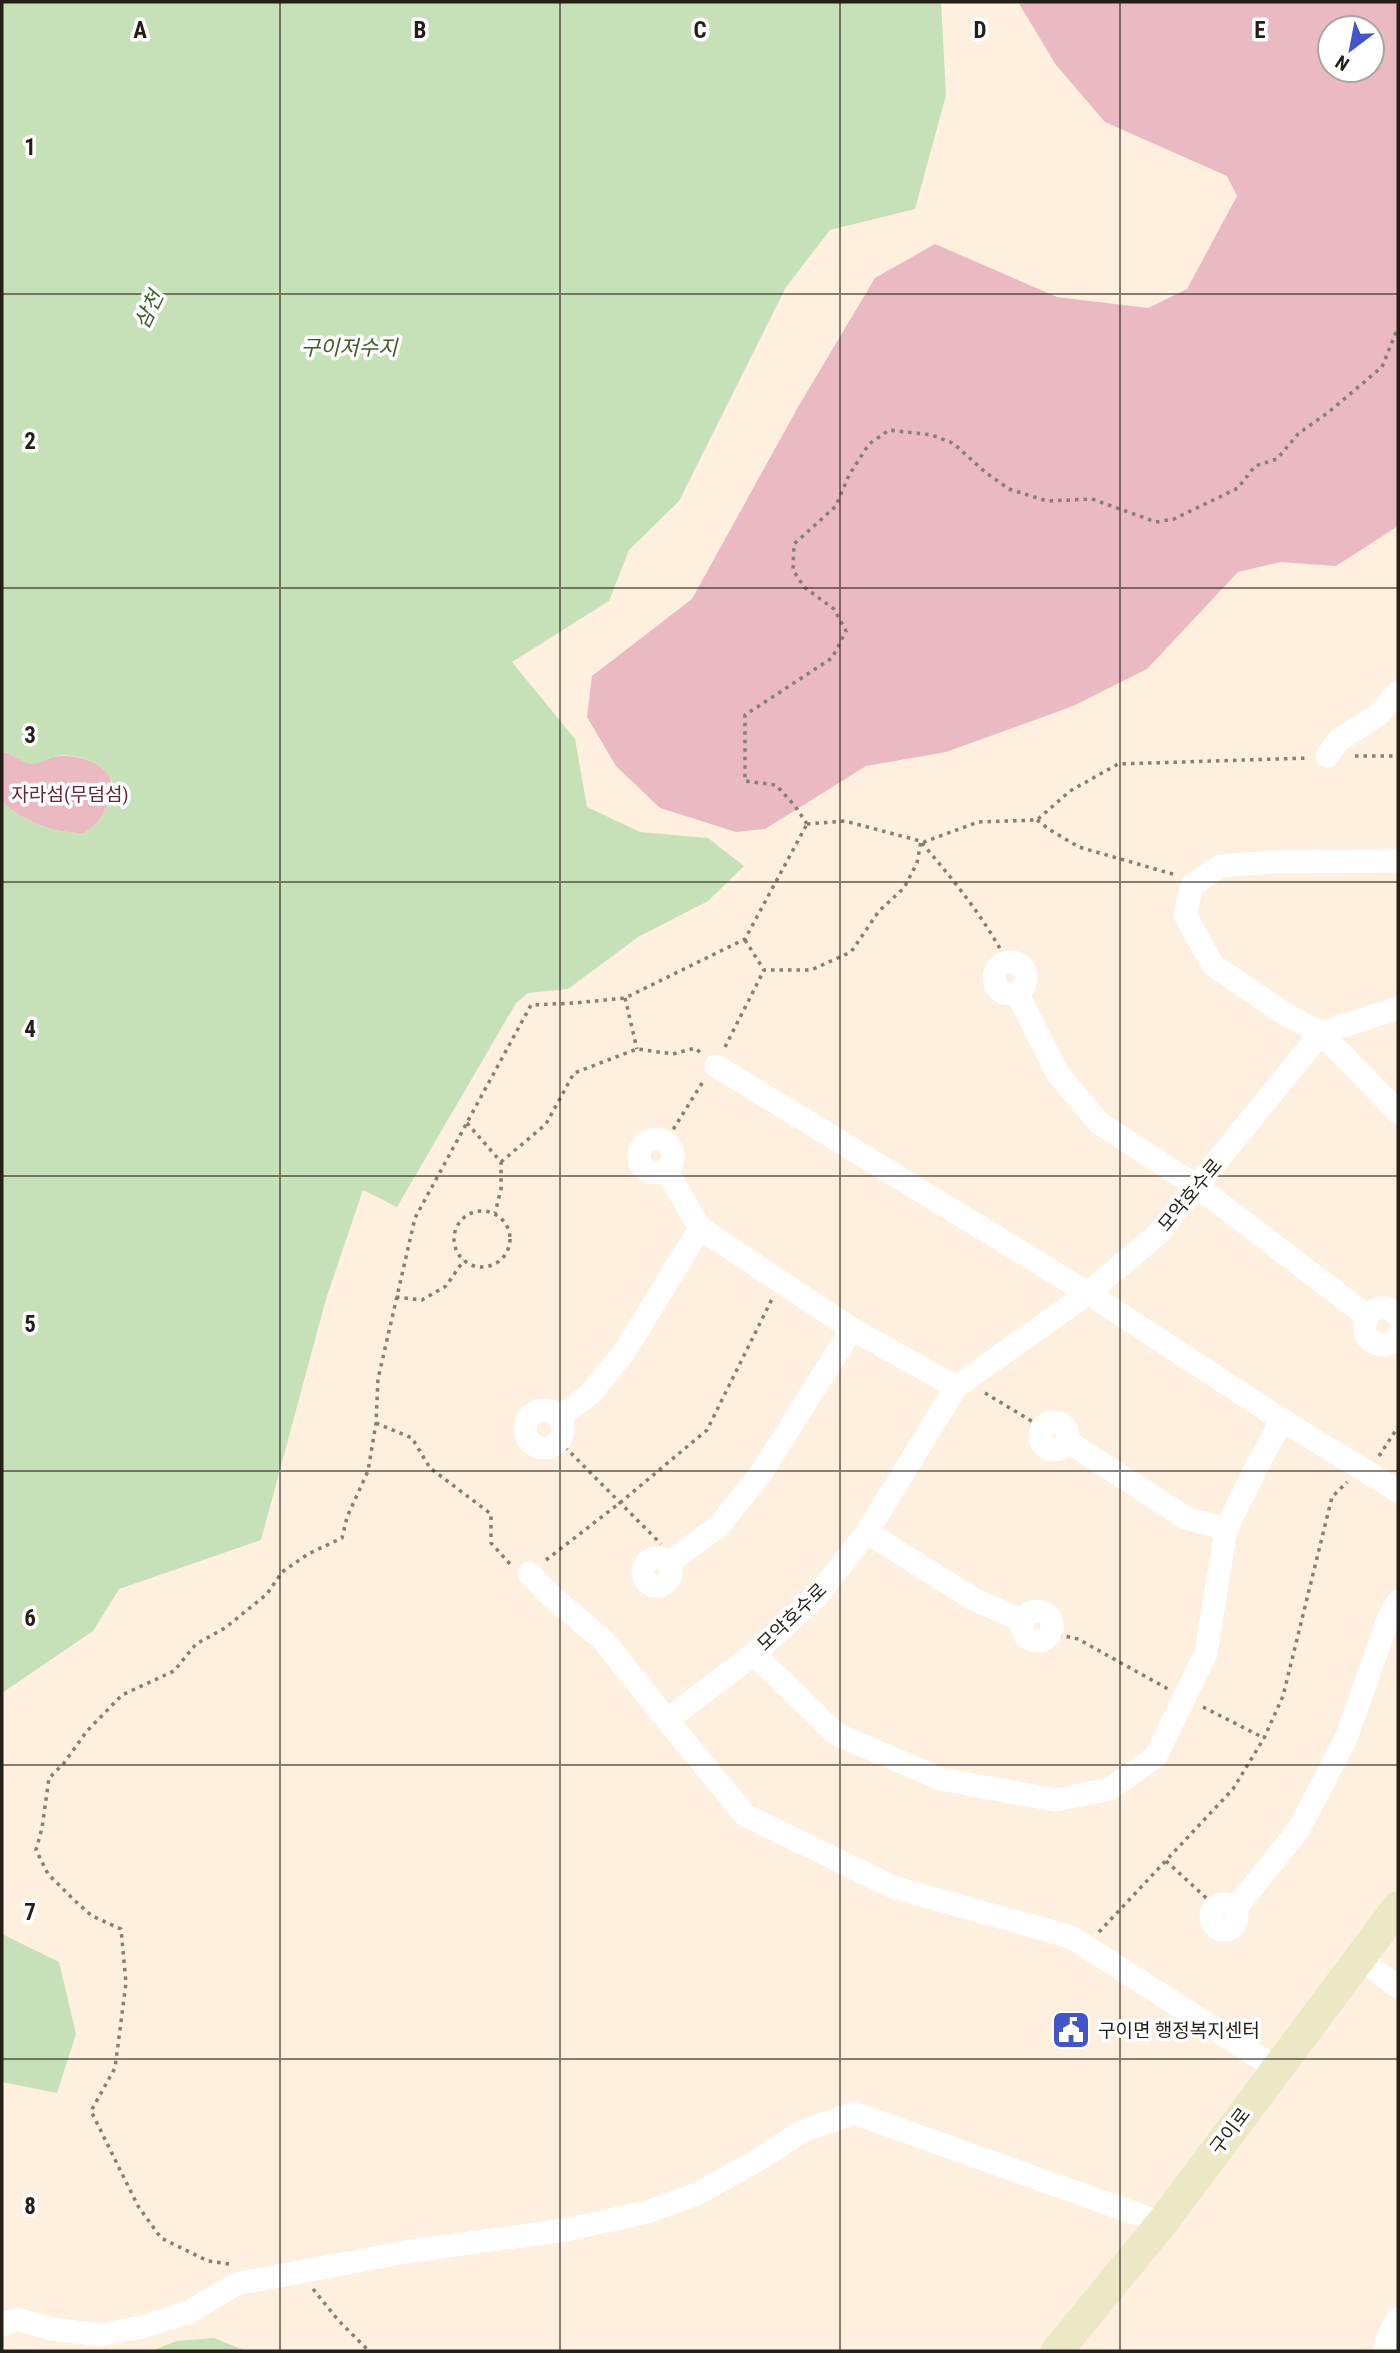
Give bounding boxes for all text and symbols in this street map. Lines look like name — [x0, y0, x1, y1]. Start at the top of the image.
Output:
north arrow — [1316, 14, 1386, 84]
text: A — [133, 17, 147, 44]
text: B — [414, 17, 426, 44]
text: C — [693, 17, 707, 44]
text: D — [974, 17, 987, 44]
text: E — [1254, 17, 1266, 44]
text: N — [1331, 50, 1353, 76]
text: 1 — [24, 134, 36, 161]
water label: 삼천 — [130, 285, 169, 333]
water label: 구이저수지 — [301, 336, 399, 360]
text: 2 — [24, 428, 36, 455]
text: 3 — [24, 722, 36, 749]
park label: 자라섬(무덤섬) — [12, 783, 128, 806]
text: 4 — [24, 1016, 36, 1043]
street label: 모악호수로 — [1153, 1154, 1227, 1236]
text: 5 — [24, 1311, 36, 1338]
street label: 모악호수로 — [753, 1578, 831, 1656]
text: 6 — [24, 1605, 36, 1632]
text: 7 — [24, 1899, 36, 1926]
public building icon: 구이면 행정복지센터 — [1050, 2009, 1092, 2051]
place label: 구이면 행정복지센터 — [1098, 2019, 1260, 2042]
street label: 구이로 — [1205, 2103, 1255, 2159]
text: 8 — [24, 2193, 36, 2220]

